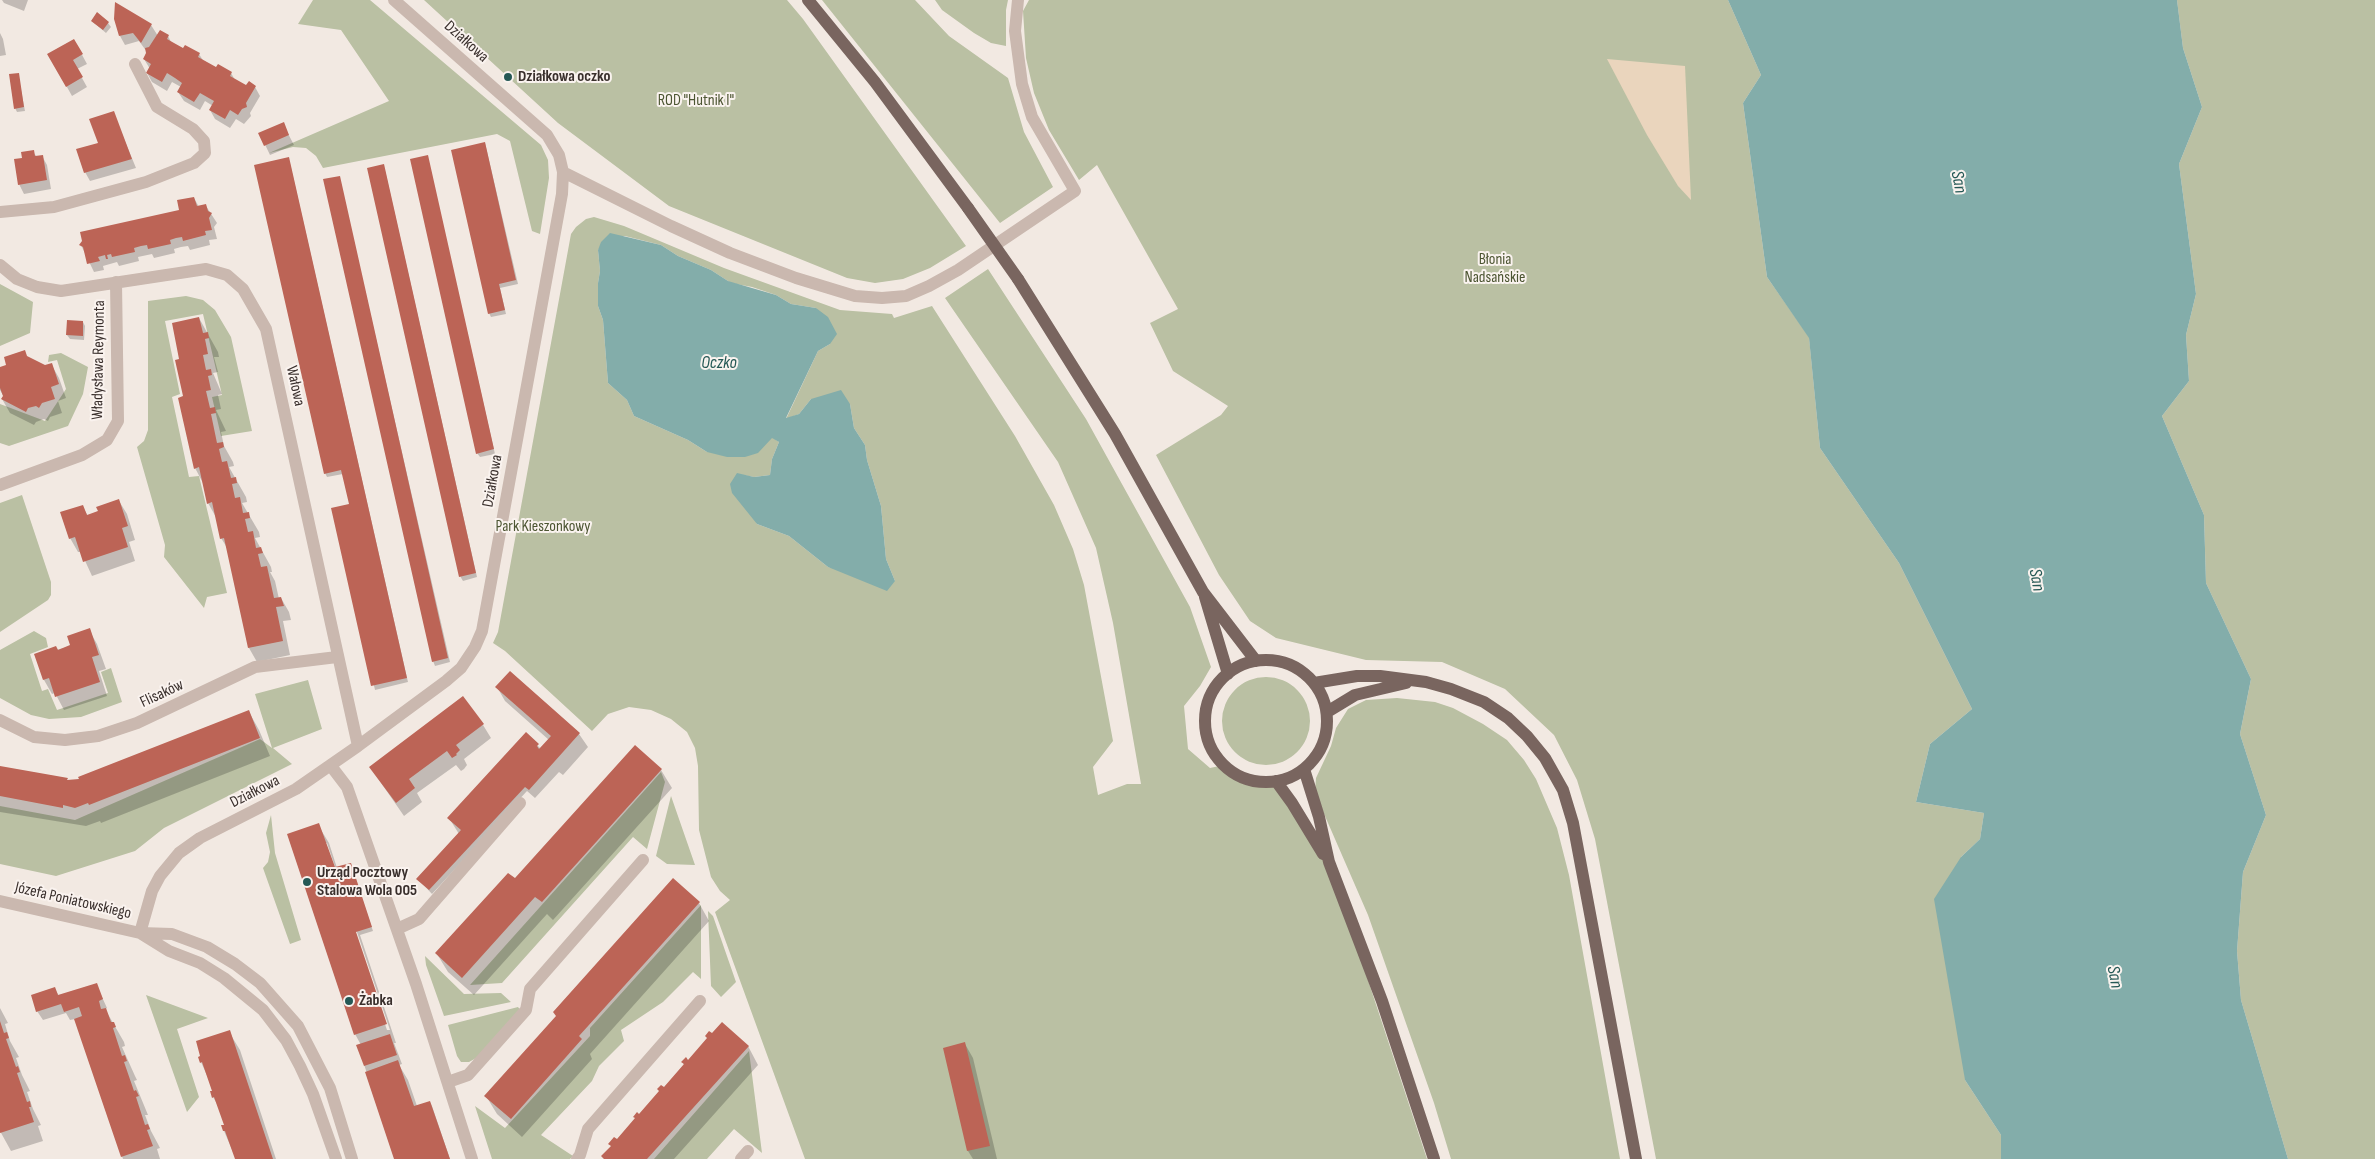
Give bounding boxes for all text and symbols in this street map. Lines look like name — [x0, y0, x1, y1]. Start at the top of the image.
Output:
street label: Działkowa — [440, 17, 492, 67]
place label: Działkowa oczko — [518, 67, 611, 87]
marker: Działkowa oczko — [502, 71, 514, 83]
park label: ROD "Hutnik I" — [658, 91, 734, 111]
water label: San — [1945, 169, 1971, 195]
park label: Błonia Nadsańskie — [1465, 250, 1525, 288]
street label: Władysława Reymonta — [88, 300, 110, 420]
water label: Oczko — [701, 352, 737, 374]
street label: Wałowa — [281, 364, 309, 408]
street label: Działkowa — [479, 453, 507, 509]
park label: Park Kieszonkowy — [496, 517, 590, 537]
water label: San — [2023, 567, 2049, 593]
street label: Flisaków — [137, 676, 187, 712]
street label: Działkowa — [227, 771, 283, 813]
place label: Urząd Pocztowy Stalowa Wola 005 — [317, 863, 417, 901]
marker: Urząd Pocztowy Stalowa Wola 005 — [301, 876, 313, 888]
street label: Józefa Poniatowskiego — [13, 878, 133, 924]
water label: San — [2101, 964, 2127, 990]
place label: Żabka — [359, 991, 393, 1011]
marker: Żabka — [343, 995, 355, 1007]

